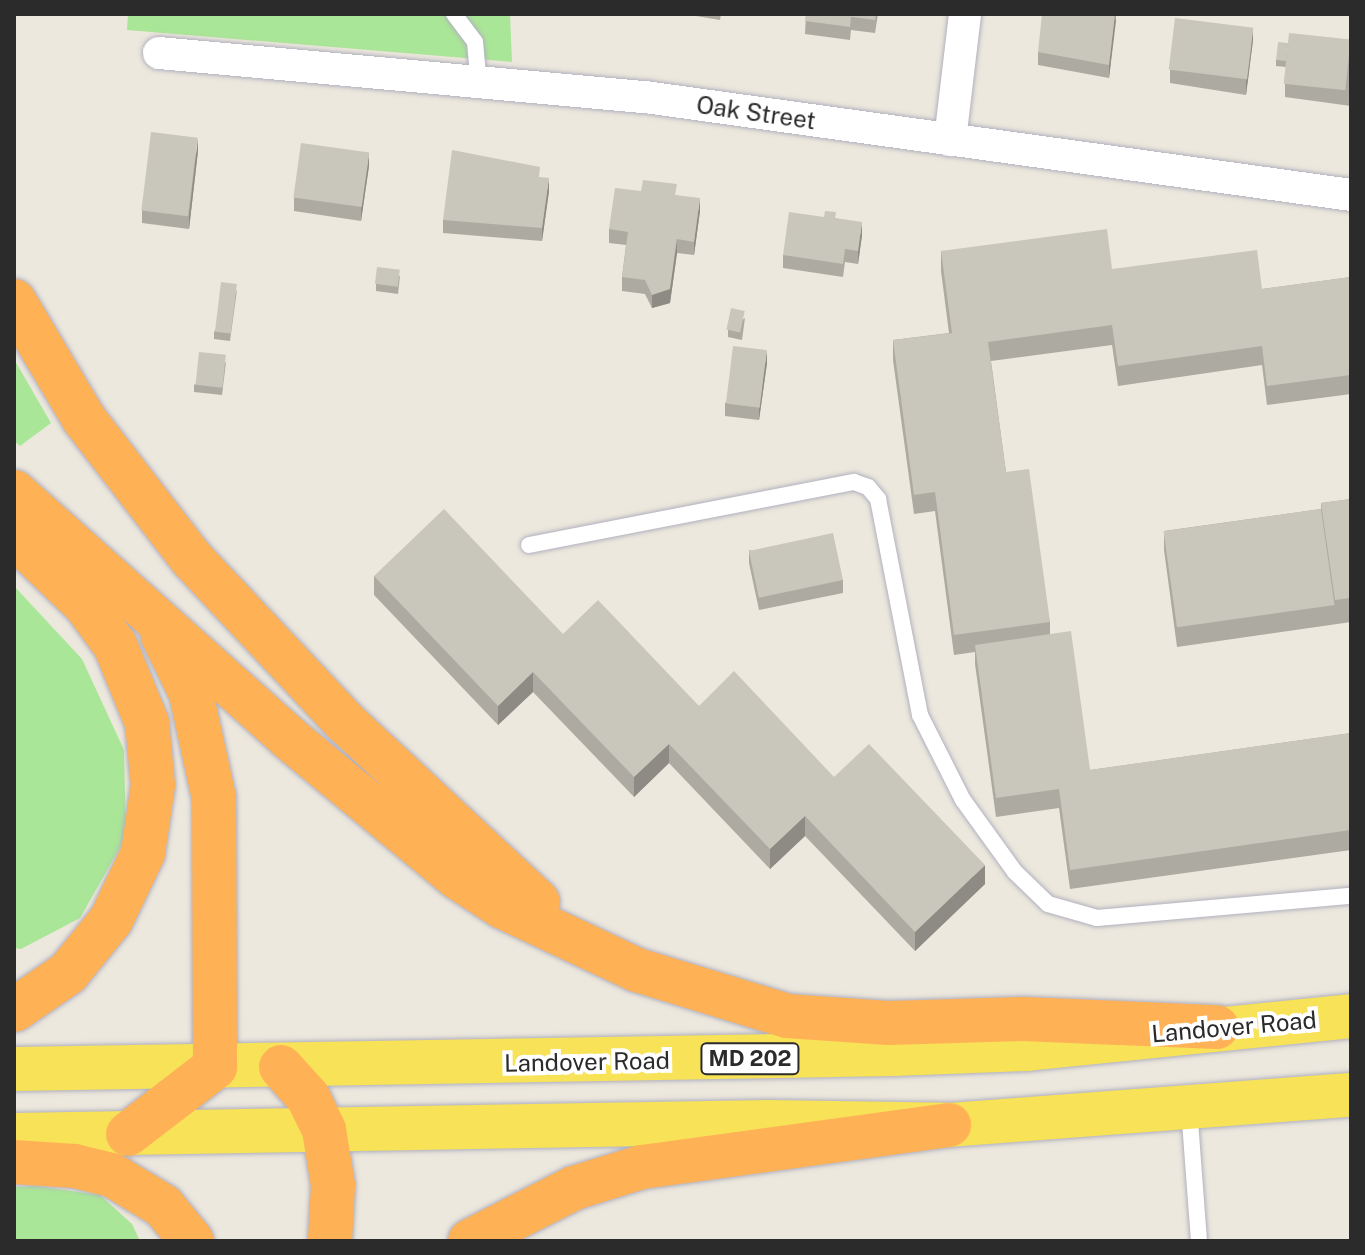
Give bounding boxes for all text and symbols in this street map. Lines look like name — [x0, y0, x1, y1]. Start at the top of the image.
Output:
street label: Oak Street — [695, 90, 817, 136]
street label: Landover Road — [1150, 1005, 1318, 1049]
road number: MD 202 — [700, 1041, 800, 1077]
street label: Landover Road — [504, 1046, 670, 1078]

